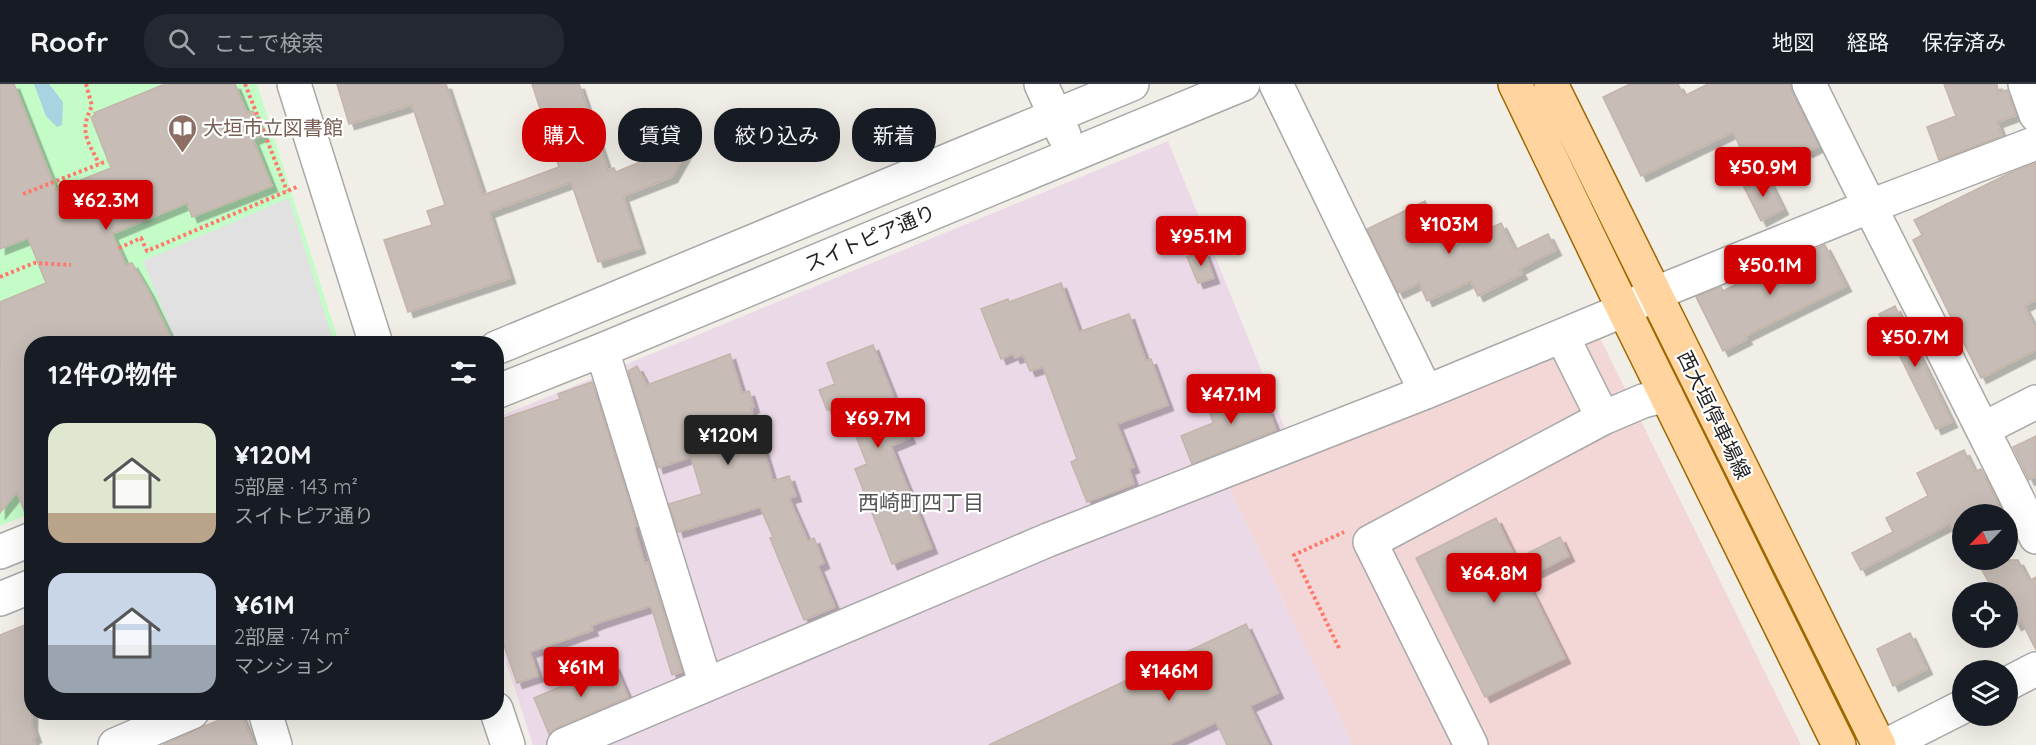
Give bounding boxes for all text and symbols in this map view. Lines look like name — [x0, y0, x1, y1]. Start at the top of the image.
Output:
search box — [144, 14, 564, 68]
text: Roofr — [30, 24, 108, 59]
icon: search — [165, 25, 198, 58]
text: ここで検索 — [213, 29, 323, 57]
text: 地図 — [1772, 29, 1814, 55]
text: 経路 — [1847, 29, 1889, 55]
text: 保存済み — [1922, 29, 2006, 55]
chip: 購入 — [522, 108, 606, 162]
chip: 賃貸 — [618, 108, 702, 162]
chip: 絞り込み — [714, 108, 840, 162]
chip: 新着 — [852, 108, 936, 162]
library icon: 大垣市立図書館 — [166, 112, 198, 154]
place label: 大垣市立図書館 — [203, 115, 343, 140]
pin: ¥50.9M — [1714, 147, 1812, 198]
text: ¥50.9M — [1729, 154, 1797, 179]
pin: ¥62.3M — [57, 180, 155, 231]
text: ¥62.3M — [73, 187, 139, 212]
street label: スイトピア通り — [800, 199, 939, 276]
pin: ¥103M — [1407, 204, 1491, 255]
text: ¥103M — [1419, 211, 1479, 236]
pin: ¥95.1M — [1152, 216, 1250, 267]
text: ¥95.1M — [1170, 223, 1232, 248]
pin: ¥50.1M — [1721, 245, 1819, 296]
text: ¥50.1M — [1738, 252, 1802, 277]
pin: ¥50.7M — [1866, 317, 1964, 368]
text: ¥50.7M — [1881, 324, 1949, 349]
street label: 西大垣停車場線 — [1673, 346, 1756, 483]
icon: filters — [447, 356, 480, 389]
text: 12件の物件 — [48, 358, 177, 391]
pin: ¥47.1M — [1182, 374, 1280, 425]
text: ¥47.1M — [1201, 381, 1261, 406]
pin: ¥69.7M — [829, 398, 927, 449]
text: ¥69.7M — [845, 405, 911, 430]
pin: ¥120M — [686, 415, 770, 466]
text: ¥120M — [698, 422, 758, 447]
text: ¥120M — [234, 438, 312, 471]
icon: home — [96, 447, 168, 519]
text: 5部屋 · 143 m² — [234, 474, 358, 499]
district label: 西崎町四丁目 — [858, 489, 984, 515]
text: スイトピア通り — [234, 503, 374, 528]
north arrow — [1952, 504, 2018, 570]
map controls — [1952, 504, 2018, 726]
pin: ¥64.8M — [1445, 553, 1543, 604]
text: ¥64.8M — [1460, 560, 1528, 585]
button: locate — [1952, 582, 2018, 648]
text: ¥61M — [234, 588, 295, 621]
icon: home — [96, 597, 168, 669]
text: 2部屋 · 74 m² — [234, 624, 350, 649]
pin: ¥61M — [545, 647, 617, 698]
pin: ¥146M — [1127, 651, 1211, 702]
text: マンション — [234, 653, 334, 678]
text: ¥61M — [558, 654, 604, 679]
text: ¥146M — [1140, 658, 1198, 683]
button: layers — [1952, 660, 2018, 726]

